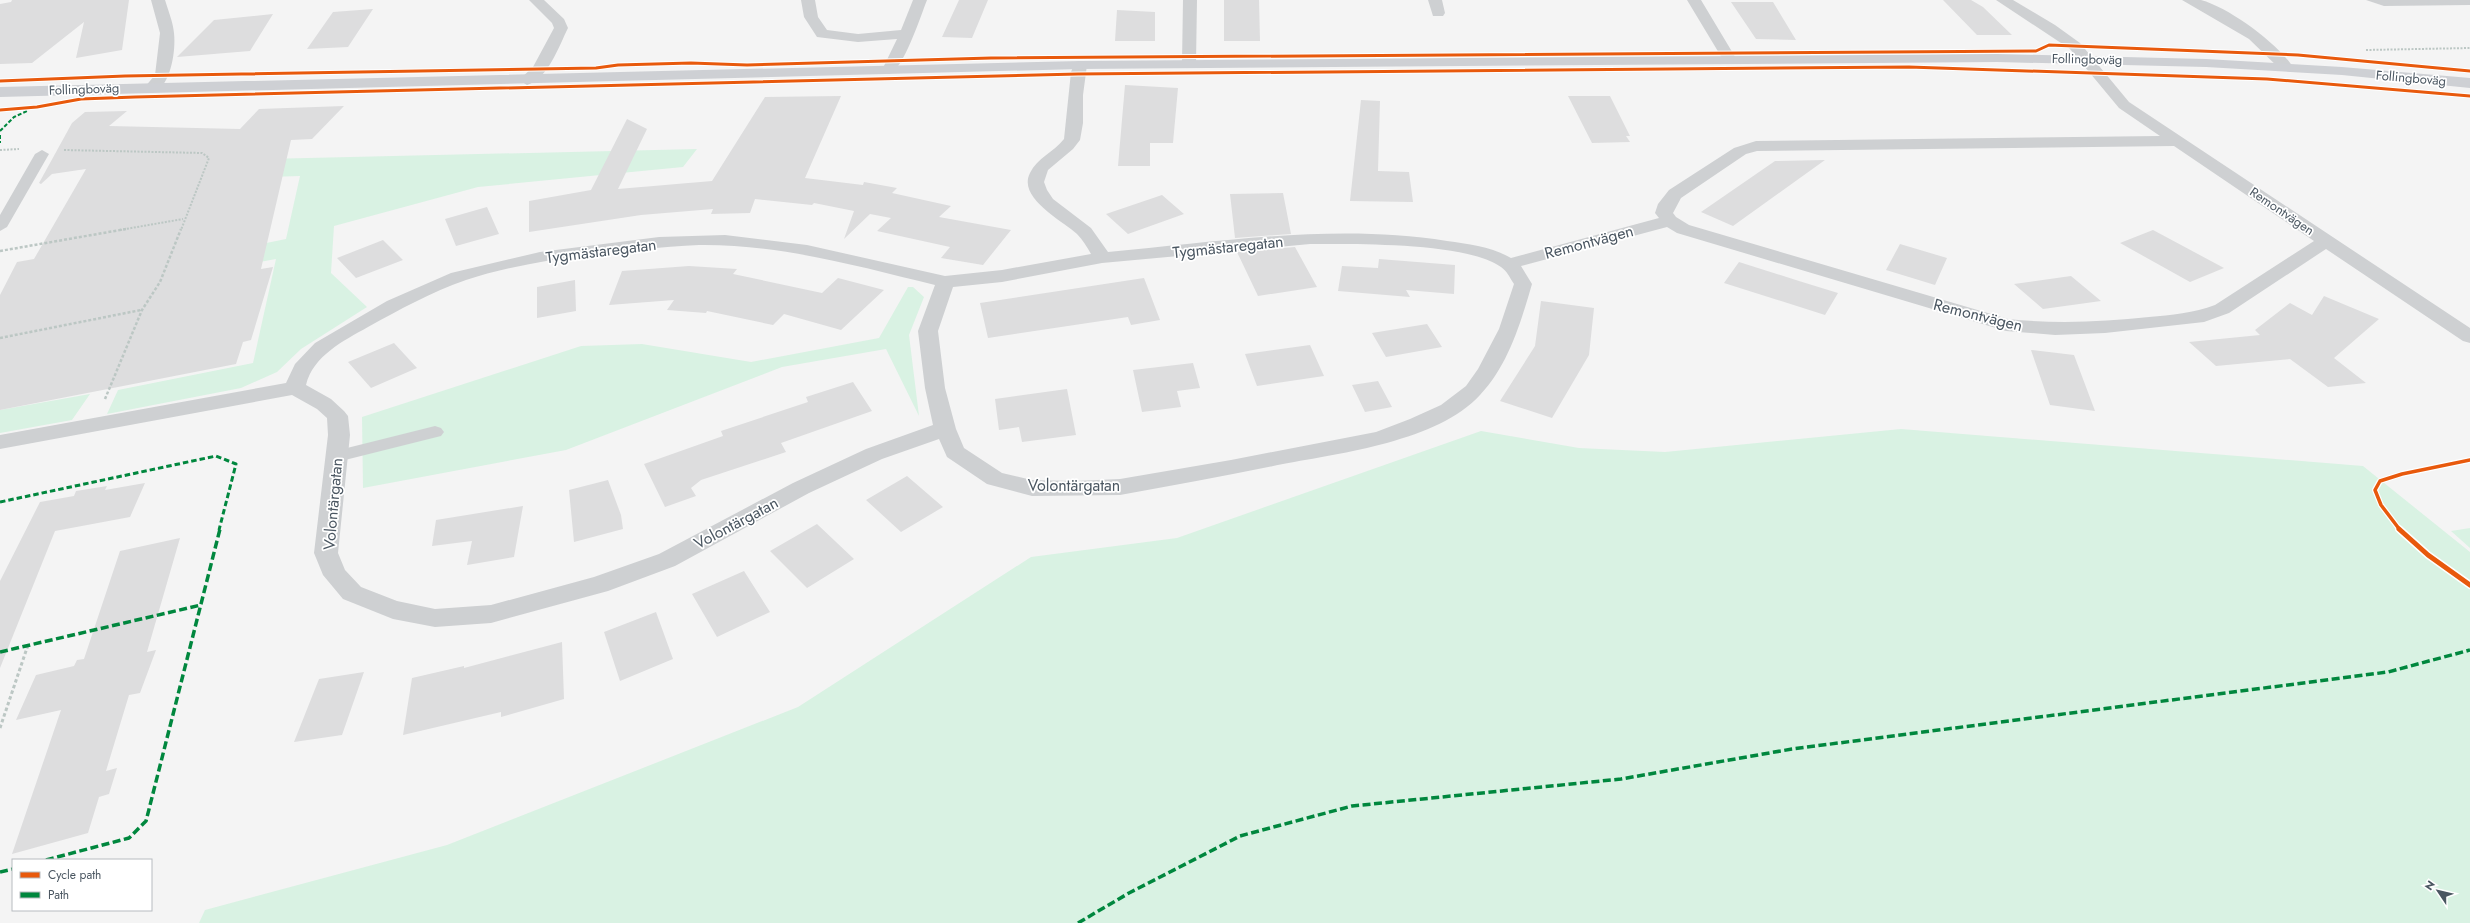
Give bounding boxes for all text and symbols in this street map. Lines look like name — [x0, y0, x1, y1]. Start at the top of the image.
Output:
street label: Follingboväg — [2052, 49, 2122, 69]
street label: Follingboväg — [2375, 65, 2447, 91]
street label: Follingboväg — [48, 78, 120, 100]
street label: Remontvägen — [2246, 182, 2318, 240]
street label: Remontvägen — [1542, 219, 1636, 265]
street label: Tygmästaregatan — [1171, 230, 1285, 264]
street label: Tygmästaregatan — [544, 233, 658, 269]
street label: Remontvägen — [1931, 293, 2025, 337]
street label: Volontärgatan — [318, 457, 348, 551]
street label: Volontärgatan — [1028, 474, 1120, 497]
street label: Volontärgatan — [690, 491, 782, 555]
legend — [12, 859, 152, 911]
text: Cycle path — [48, 866, 101, 884]
north arrow — [2418, 871, 2458, 911]
text: N — [2421, 877, 2439, 893]
text: Path — [48, 886, 69, 904]

